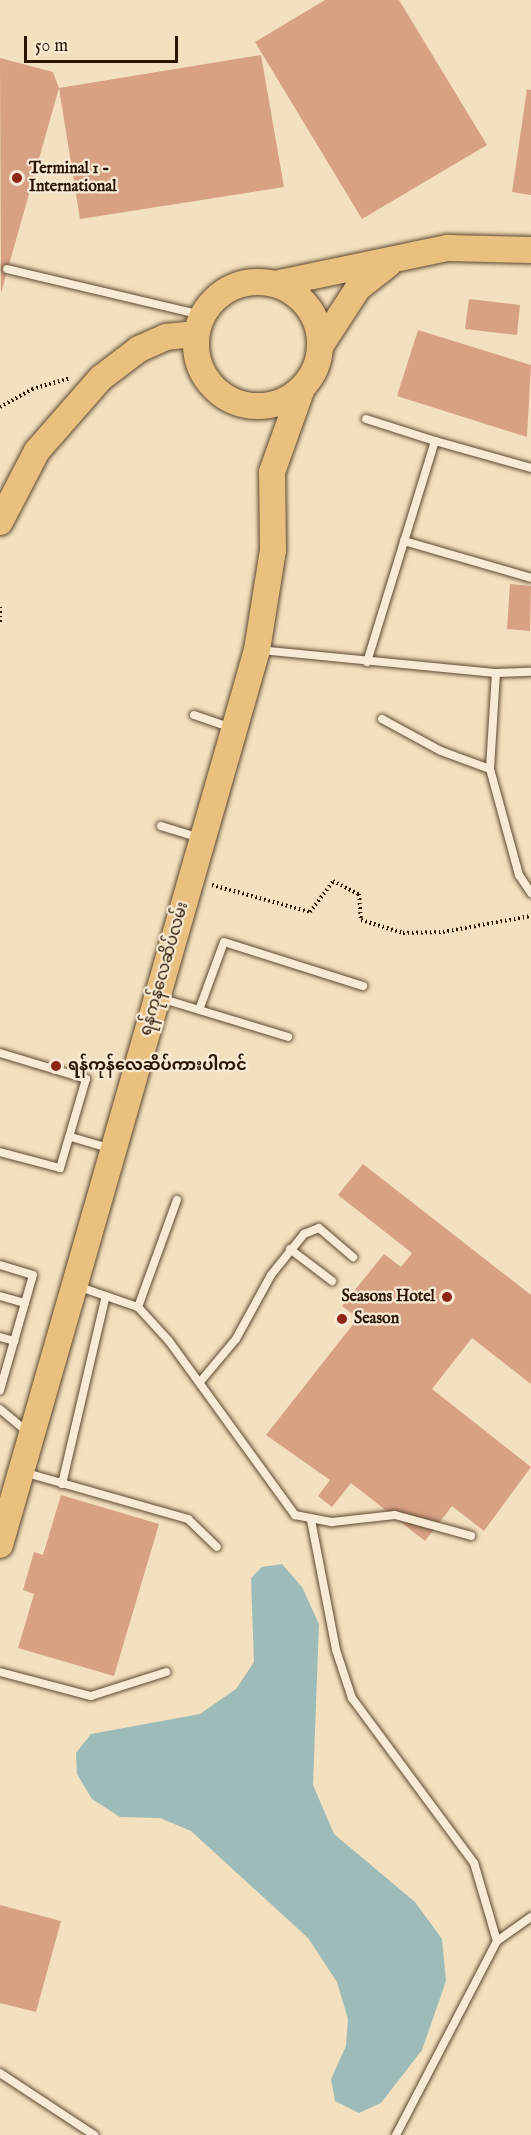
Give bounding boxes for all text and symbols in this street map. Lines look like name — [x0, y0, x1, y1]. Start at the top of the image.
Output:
scale bar — [27, 24, 182, 62]
text: 50 m — [35, 35, 68, 58]
place label: Terminal 1 - International — [29, 159, 117, 197]
marker: Terminal 1 - International — [10, 171, 24, 185]
street label: ရန်ကုန်လေဆိပ်လမ်း — [137, 900, 193, 1038]
place label: ရန်ကုန်လေဆိပ်ကားပါကင် — [68, 1056, 247, 1076]
marker: ရန်ကုန်လေဆိပ်ကားပါကင် — [49, 1059, 63, 1073]
place label: Seasons Hotel — [341, 1287, 435, 1307]
marker: Seasons Hotel — [440, 1290, 454, 1304]
place label: Season — [354, 1309, 399, 1329]
marker: Season — [335, 1312, 349, 1326]

